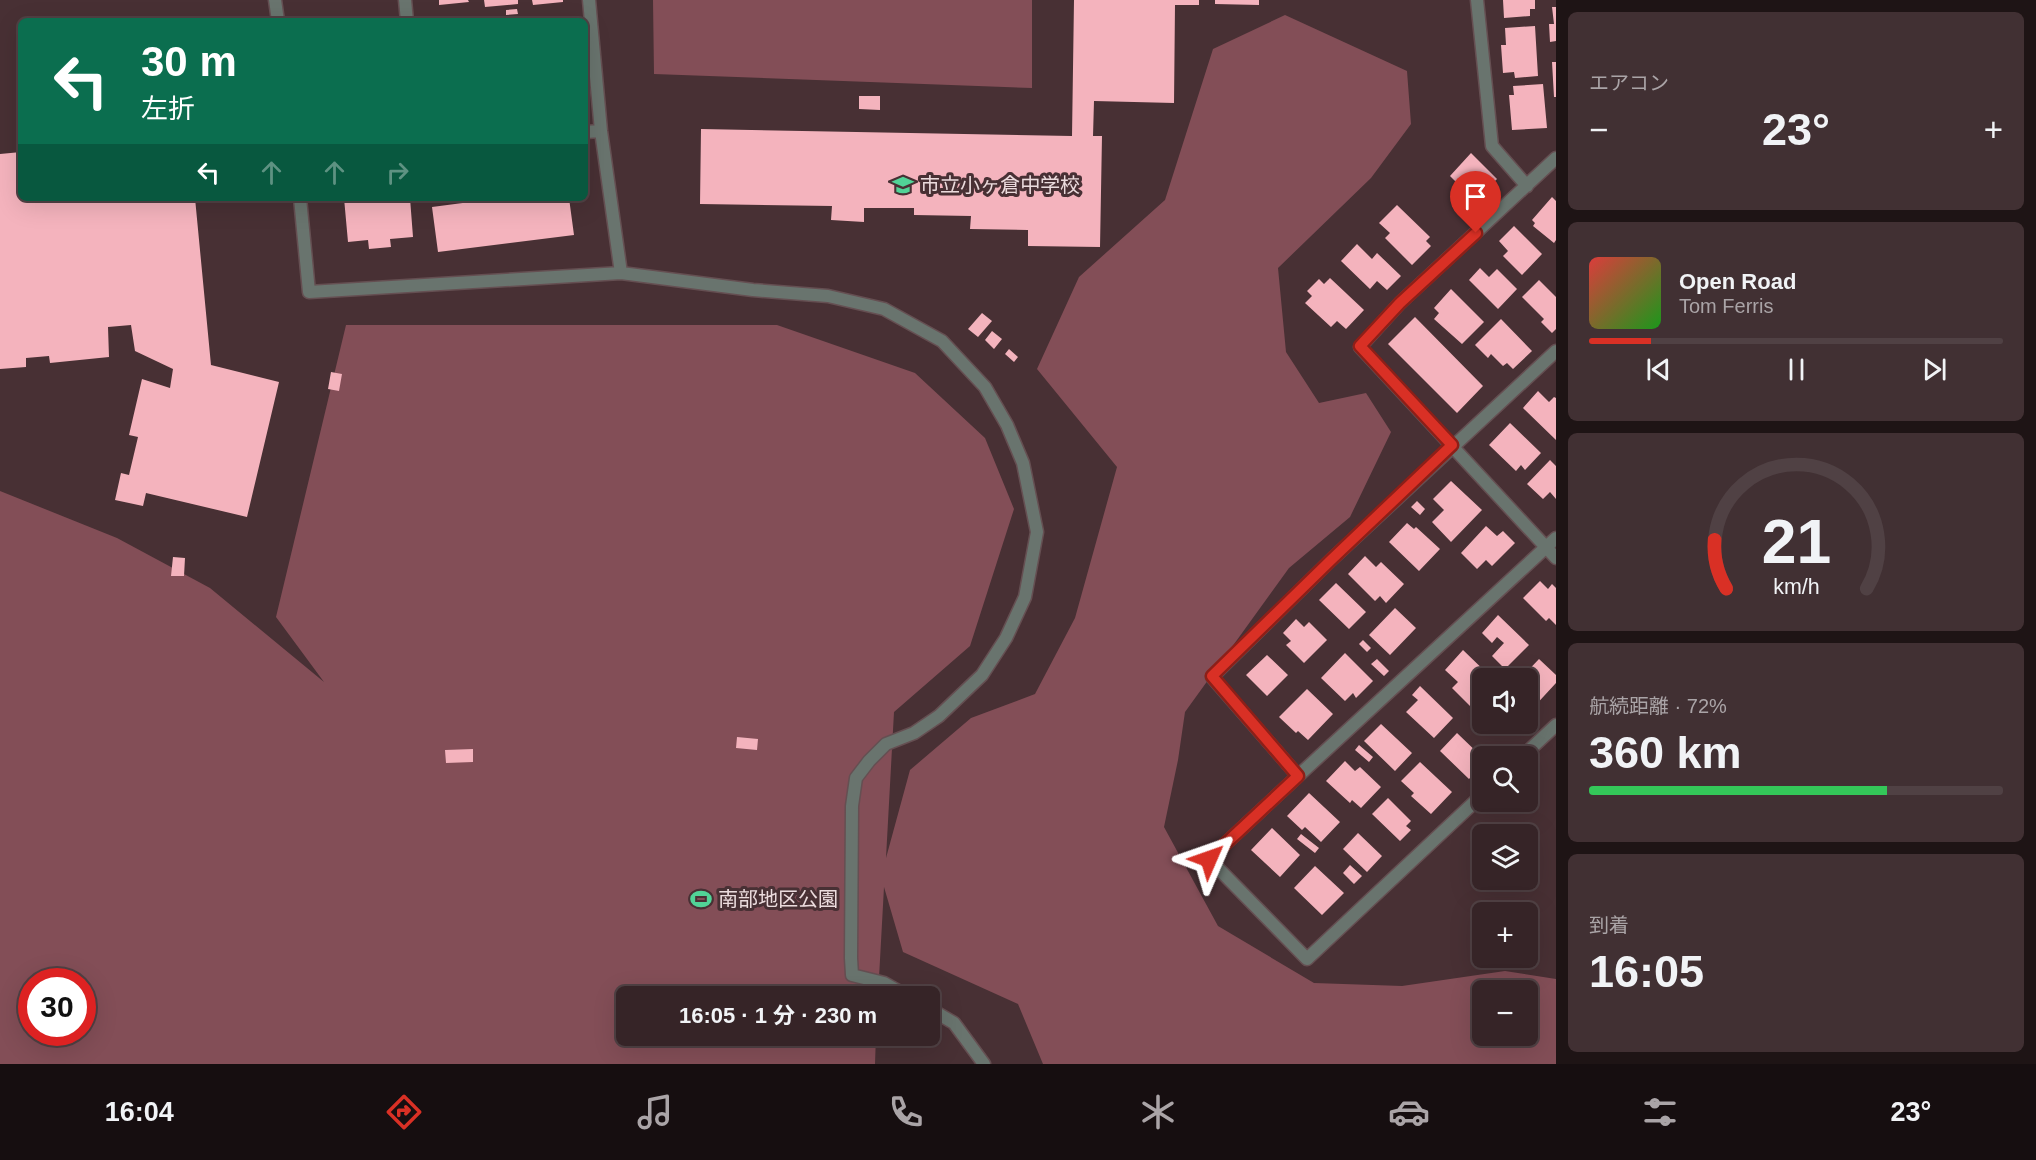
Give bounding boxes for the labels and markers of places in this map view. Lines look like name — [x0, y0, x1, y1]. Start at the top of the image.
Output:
pin — [1450, 171, 1501, 233]
school or university icon: 市立小ヶ倉中学校 — [891, 173, 915, 197]
place label: 市立小ヶ倉中学校 — [920, 174, 1080, 196]
sports icon: 南部地区公園 — [689, 887, 713, 911]
place label: 南部地区公園 — [718, 888, 838, 910]

